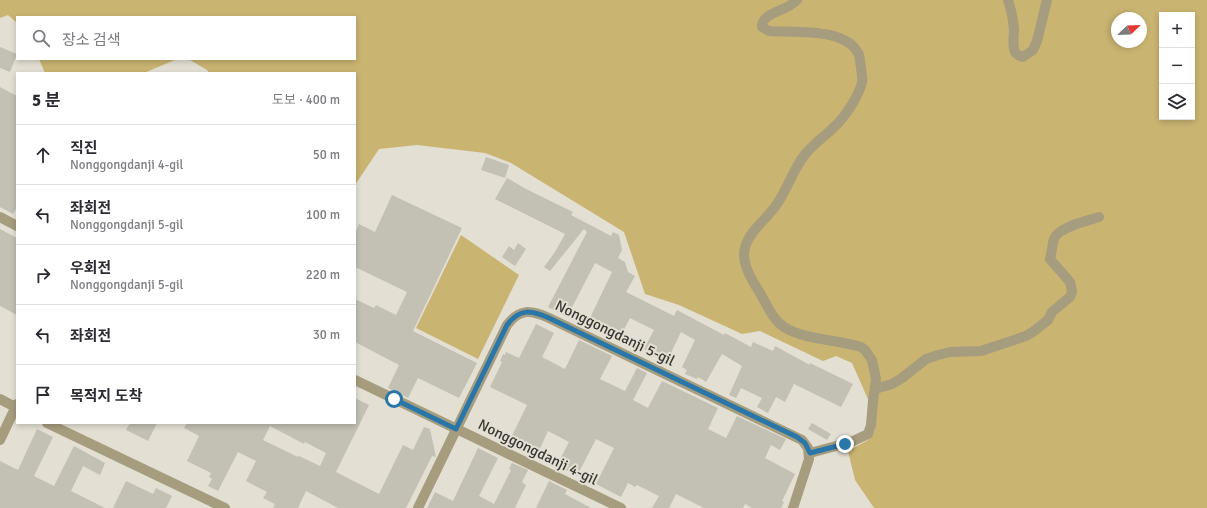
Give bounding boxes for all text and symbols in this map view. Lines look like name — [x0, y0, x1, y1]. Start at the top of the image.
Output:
north arrow — [1111, 12, 1147, 48]
map controls — [1159, 12, 1195, 120]
button: + — [1159, 12, 1195, 48]
search box — [16, 16, 356, 60]
icon: search — [30, 27, 52, 49]
text: 장소 검색 — [62, 31, 121, 49]
button: − — [1159, 48, 1195, 84]
button: layers — [1159, 84, 1195, 120]
text: 5 분 — [32, 90, 61, 111]
text: 도보 · 400 m — [272, 92, 340, 108]
text: 직진 — [70, 139, 98, 157]
icon: ahead — [32, 144, 54, 166]
text: 50 m — [313, 147, 340, 163]
text: Nonggongdanji 4-gil — [70, 157, 183, 173]
text: 좌회전 — [70, 199, 111, 217]
icon: left — [32, 204, 54, 226]
text: 100 m — [306, 207, 340, 223]
text: Nonggongdanji 5-gil — [70, 217, 183, 233]
text: 우회전 — [70, 259, 111, 277]
icon: right — [32, 264, 54, 286]
text: 220 m — [306, 267, 340, 283]
text: Nonggongdanji 5-gil — [70, 277, 183, 293]
street label: Nonggongdanji 5-gil — [552, 296, 678, 370]
icon: left — [32, 324, 54, 346]
text: 좌회전 — [70, 327, 111, 345]
text: 30 m — [313, 327, 340, 343]
icon: arrive — [32, 384, 54, 406]
text: 목적지 도착 — [70, 387, 142, 405]
route start — [385, 390, 403, 408]
street label: Nonggongdanji 4-gil — [475, 415, 601, 489]
route end — [836, 435, 854, 453]

